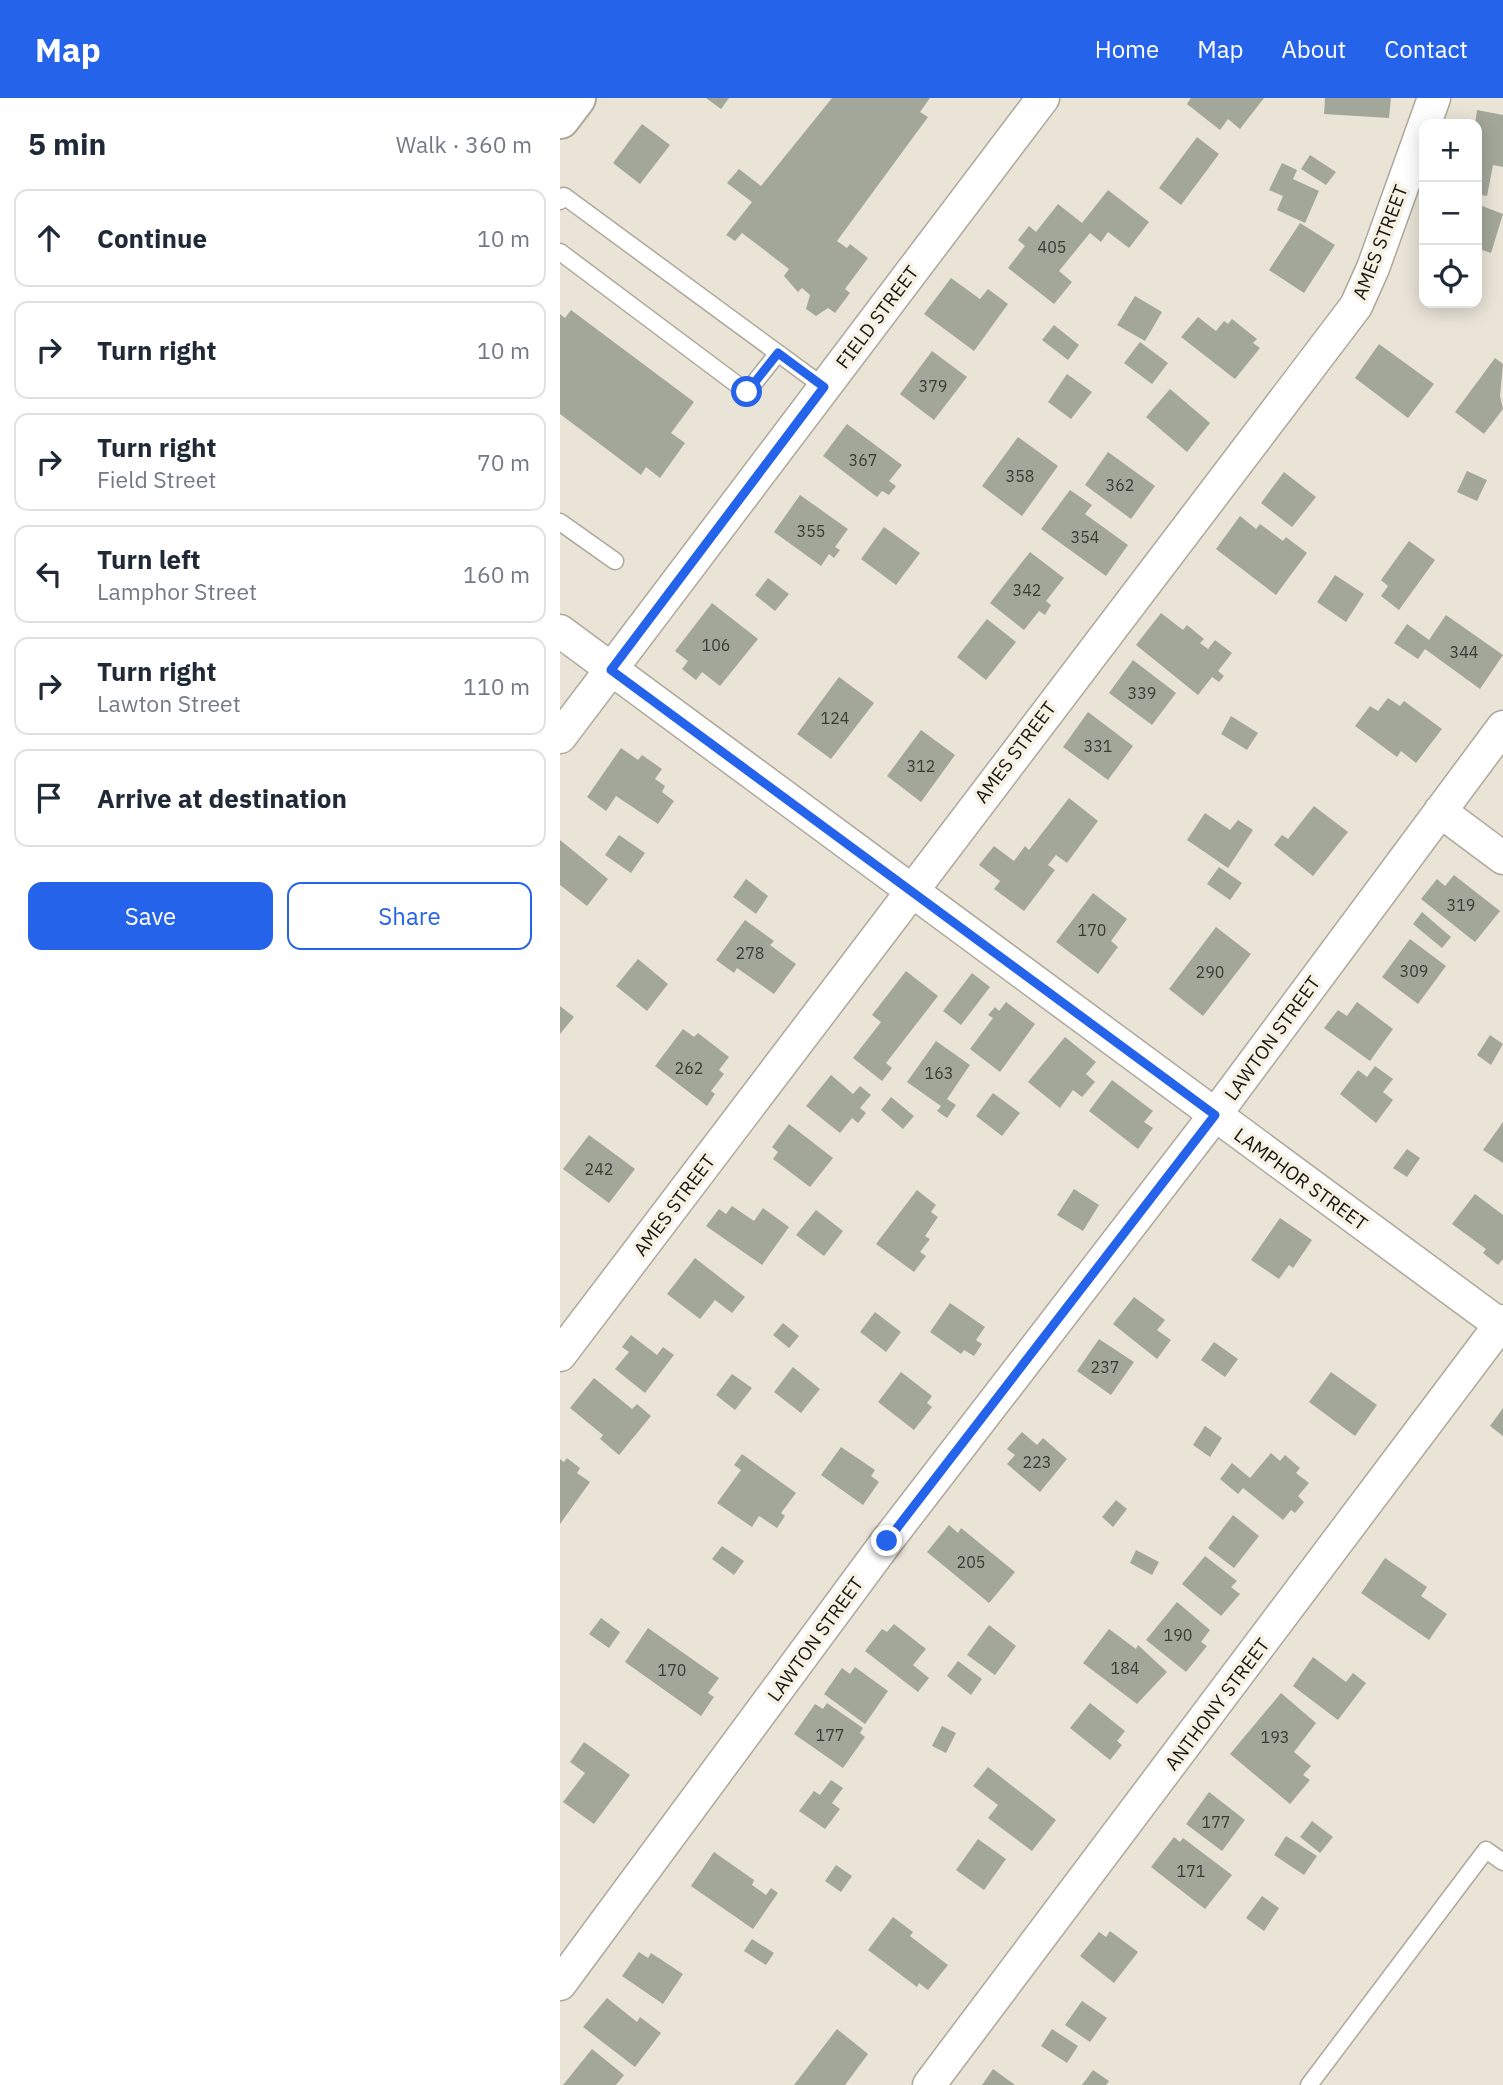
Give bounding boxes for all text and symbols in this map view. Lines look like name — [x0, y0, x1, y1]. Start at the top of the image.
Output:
text: Map — [35, 28, 101, 71]
text: Home — [1095, 33, 1159, 65]
text: Map — [1197, 33, 1243, 65]
text: About — [1281, 33, 1346, 65]
text: Contact — [1384, 33, 1468, 65]
map controls — [1419, 119, 1482, 308]
button: + — [1419, 119, 1482, 182]
text: 5 min — [28, 124, 106, 163]
text: Walk · 360 m — [396, 129, 532, 159]
street label: AMES STREET — [1347, 181, 1413, 303]
button: − — [1419, 182, 1482, 245]
icon: ahead — [30, 219, 68, 257]
text: Continue — [97, 221, 207, 255]
text: 10 m — [477, 223, 530, 253]
house number: 405 — [1038, 237, 1066, 257]
button: locate — [1419, 245, 1482, 308]
street label: FIELD STREET — [830, 261, 924, 373]
icon: right — [30, 331, 68, 369]
text: Turn right — [97, 333, 216, 367]
text: 10 m — [477, 335, 530, 365]
route start — [731, 376, 762, 407]
house number: 379 — [919, 376, 947, 396]
text: Turn right — [97, 430, 216, 464]
icon: right — [30, 443, 68, 481]
text: 70 m — [477, 447, 530, 477]
house number: 367 — [849, 450, 877, 470]
text: Field Street — [97, 464, 216, 494]
house number: 358 — [1006, 466, 1034, 486]
house number: 362 — [1106, 475, 1134, 495]
house number: 355 — [797, 521, 825, 541]
house number: 354 — [1071, 527, 1099, 547]
text: Turn left — [97, 542, 200, 576]
icon: left — [30, 555, 68, 593]
text: 160 m — [463, 559, 530, 589]
text: Lamphor Street — [97, 576, 257, 606]
house number: 342 — [1013, 580, 1041, 600]
house number: 106 — [702, 635, 730, 655]
house number: 344 — [1450, 642, 1478, 662]
text: Turn right — [97, 654, 216, 688]
icon: right — [30, 667, 68, 705]
text: 110 m — [463, 671, 530, 701]
house number: 339 — [1128, 683, 1156, 703]
text: Lawton Street — [97, 688, 241, 718]
street label: AMES STREET — [969, 696, 1061, 808]
house number: 124 — [821, 708, 849, 728]
house number: 331 — [1084, 736, 1112, 756]
house number: 312 — [907, 756, 935, 776]
icon: arrive — [30, 779, 68, 817]
text: Arrive at destination — [97, 781, 347, 815]
button: Save — [28, 882, 273, 950]
button: Share — [287, 882, 532, 950]
house number: 319 — [1447, 895, 1475, 915]
house number: 170 — [1078, 920, 1106, 940]
house number: 278 — [736, 943, 764, 963]
house number: 309 — [1400, 961, 1428, 981]
house number: 290 — [1196, 962, 1224, 982]
street label: LAWTON STREET — [1219, 971, 1325, 1105]
house number: 262 — [675, 1058, 703, 1078]
house number: 163 — [925, 1063, 953, 1083]
street label: LAMPHOR STREET — [1229, 1122, 1373, 1236]
street label: AMES STREET — [628, 1149, 720, 1261]
house number: 242 — [585, 1159, 613, 1179]
house number: 237 — [1091, 1357, 1119, 1377]
house number: 223 — [1023, 1452, 1051, 1472]
route end — [871, 1525, 902, 1556]
house number: 205 — [957, 1552, 985, 1572]
street label: LAWTON STREET — [762, 1572, 868, 1706]
house number: 190 — [1164, 1625, 1192, 1645]
street label: ANTHONY STREET — [1159, 1633, 1275, 1775]
house number: 184 — [1111, 1658, 1139, 1678]
house number: 170 — [658, 1660, 686, 1680]
house number: 177 — [816, 1725, 844, 1745]
house number: 193 — [1261, 1727, 1289, 1747]
house number: 177 — [1202, 1812, 1230, 1832]
house number: 171 — [1177, 1861, 1205, 1881]

